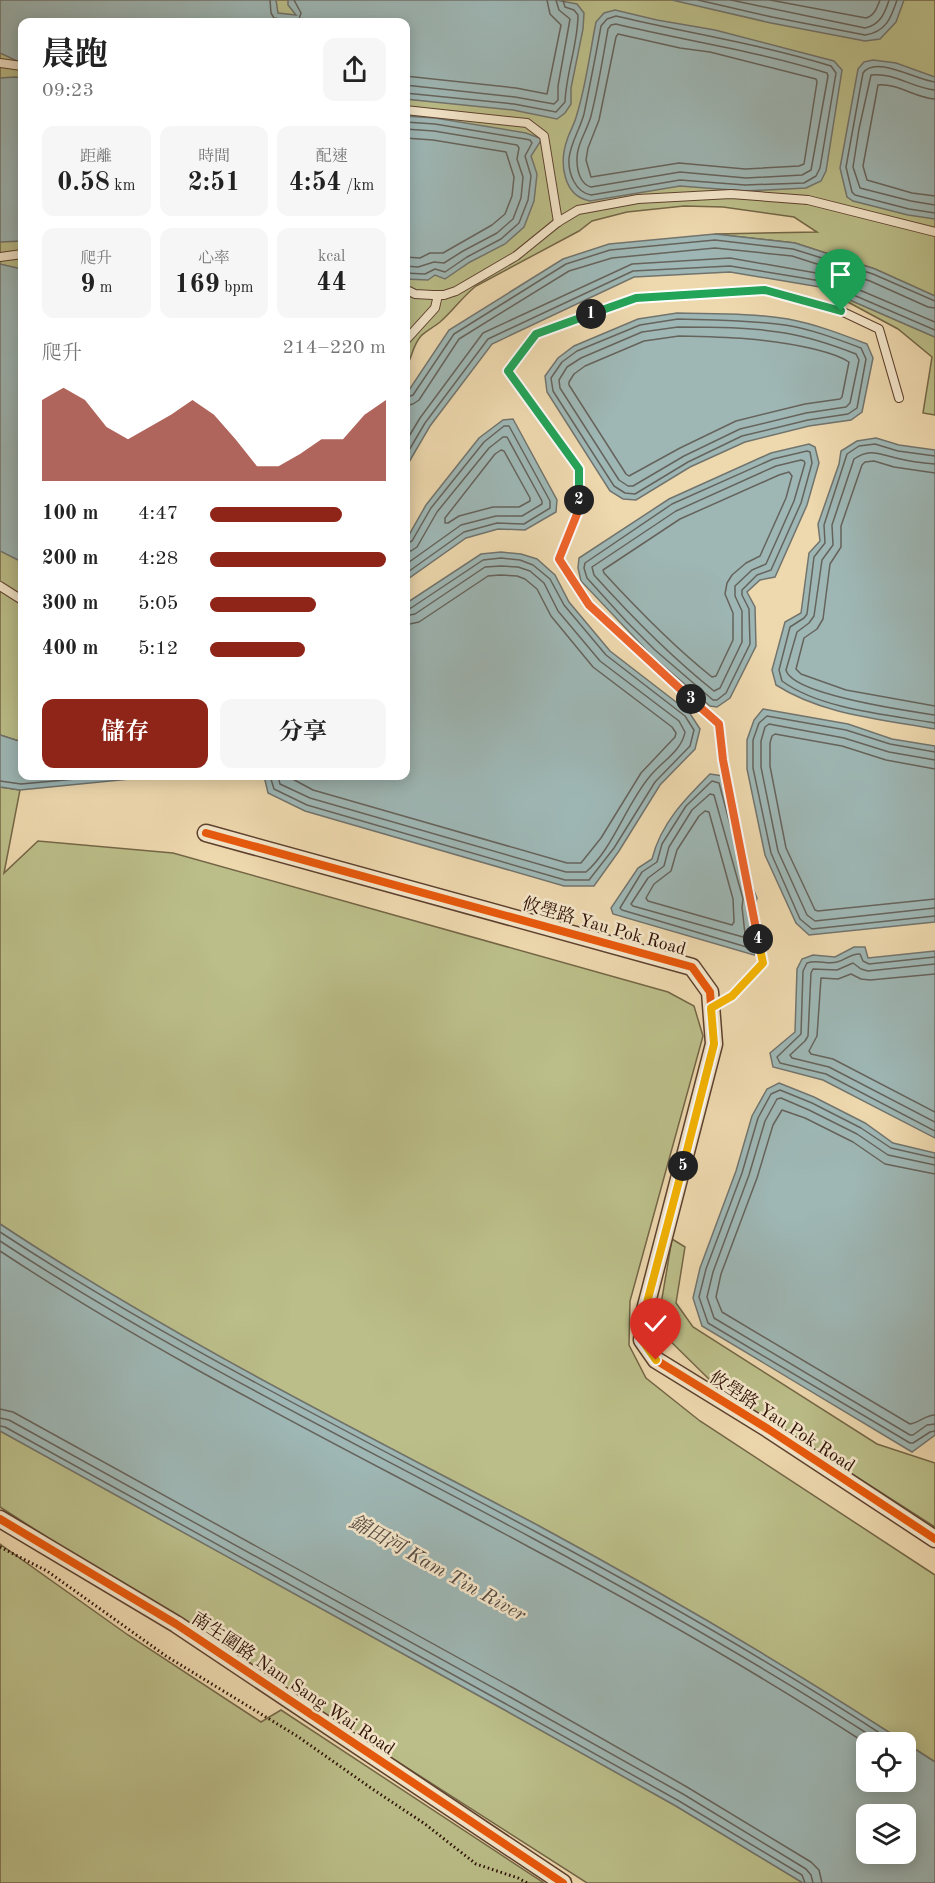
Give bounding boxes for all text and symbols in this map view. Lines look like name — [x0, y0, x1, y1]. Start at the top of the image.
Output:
button: share — [323, 38, 386, 101]
text: 晨跑 — [42, 40, 108, 73]
text: 09:23 — [42, 81, 94, 101]
text: 距離 — [80, 149, 112, 165]
text: 時間 — [198, 149, 230, 165]
text: 配速 — [316, 149, 348, 165]
text: 0.58 — [57, 170, 110, 196]
text: 2:51 — [188, 170, 240, 196]
text: 4:54 — [289, 170, 342, 196]
text: km — [110, 178, 135, 194]
text: /km — [342, 178, 374, 194]
text: kcal — [318, 249, 345, 265]
pin — [815, 249, 866, 311]
text: 爬升 — [80, 251, 112, 267]
text: 心率 — [198, 251, 230, 267]
icon: arrive — [824, 258, 857, 291]
text: 44 — [317, 270, 347, 296]
text: 9 — [80, 272, 95, 298]
text: 169 — [175, 272, 220, 298]
text: m — [95, 280, 112, 296]
text: bpm — [220, 280, 253, 296]
pin: 1 — [576, 299, 606, 329]
text: 1 — [586, 306, 596, 322]
text: 214–220 m — [283, 338, 386, 358]
text: 爬升 — [42, 344, 82, 364]
pin: 2 — [564, 485, 594, 515]
text: 2 — [574, 492, 584, 508]
text: 100 m — [42, 504, 98, 524]
text: 4:47 — [138, 504, 178, 524]
text: 200 m — [42, 549, 98, 569]
text: 4:28 — [138, 549, 178, 569]
text: 300 m — [42, 594, 98, 614]
text: 5:05 — [138, 594, 178, 614]
text: 400 m — [42, 639, 98, 659]
text: 5:12 — [138, 639, 178, 659]
pin: 3 — [676, 684, 706, 714]
text: 3 — [686, 691, 696, 707]
button: 儲存 — [42, 699, 208, 768]
button: 分享 — [220, 699, 386, 768]
street label: 攸壆路 Yau Pok Road — [520, 893, 688, 959]
pin: 4 — [743, 924, 773, 954]
text: 4 — [753, 931, 763, 947]
pin: 5 — [668, 1151, 698, 1181]
text: 5 — [678, 1158, 688, 1174]
pin — [630, 1298, 681, 1360]
icon: check — [639, 1307, 672, 1340]
street label: 攸壆路 Yau Pok Road — [706, 1367, 859, 1476]
water label: 錦田河 Kam Tin River — [346, 1511, 530, 1626]
street label: 南生圍路 Nam Sang Wai Road — [188, 1608, 399, 1759]
map controls — [856, 1732, 916, 1864]
button: locate — [856, 1732, 916, 1792]
button: layers — [856, 1804, 916, 1864]

